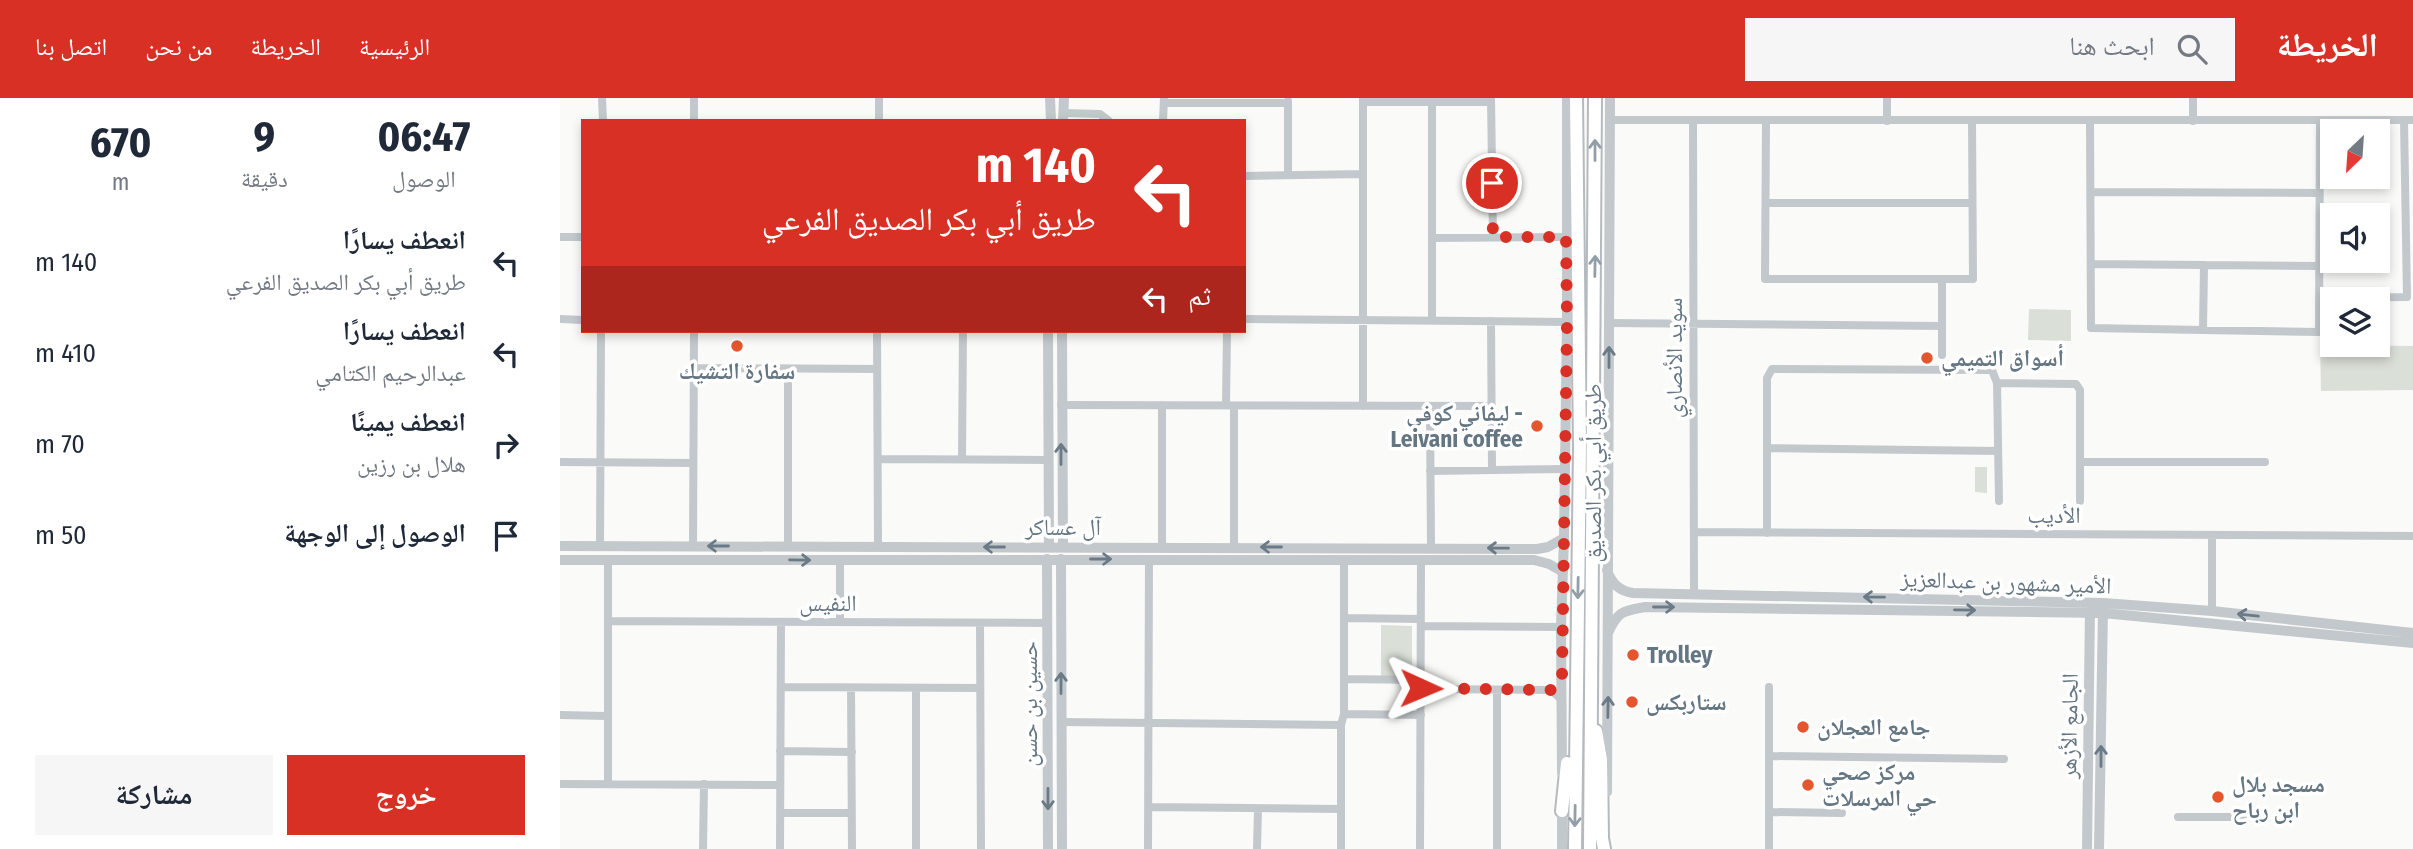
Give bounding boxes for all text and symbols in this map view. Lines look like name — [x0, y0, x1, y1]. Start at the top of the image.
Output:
search box — [1745, 18, 2235, 81]
text: الخريطة — [2277, 25, 2378, 65]
icon: search — [2173, 30, 2211, 68]
text: ابحث هنا — [2069, 31, 2155, 62]
text: اتصل بنا — [35, 33, 107, 61]
text: من نحن — [145, 33, 212, 61]
text: الخريطة — [250, 33, 321, 61]
text: الرئيسية — [359, 33, 430, 61]
text: 9 — [254, 112, 275, 162]
text: 06:47 — [377, 112, 470, 162]
text: 670 — [90, 118, 151, 168]
north arrow — [2320, 119, 2390, 189]
map controls — [2320, 119, 2390, 357]
text: 140 m — [976, 136, 1096, 195]
one-way arrow — [1589, 138, 1602, 161]
icon: left — [1120, 147, 1211, 238]
pin — [1462, 153, 1522, 213]
icon: arrive — [1473, 164, 1511, 202]
text: دقيقة — [241, 165, 288, 193]
text: الوصول — [392, 165, 456, 193]
text: m — [112, 168, 129, 196]
text: طريق أبي بكر الصديق الفرعي — [762, 200, 1096, 238]
button: sound — [2320, 203, 2390, 273]
text: انعطف يسارًا — [343, 225, 466, 256]
icon: left — [487, 244, 525, 282]
text: 140 m — [35, 247, 97, 278]
one-way arrow — [1588, 255, 1601, 278]
text: طريق أبي بكر الصديق الفرعي — [226, 268, 466, 296]
icon: left — [1136, 280, 1174, 318]
text: ثم — [1188, 281, 1211, 312]
button: layers — [2320, 287, 2390, 357]
street label: سويد الأنصاري — [1660, 298, 1693, 418]
text: انعطف يسارًا — [343, 316, 466, 347]
icon: left — [487, 335, 525, 373]
text: 410 m — [35, 338, 96, 369]
marker: سفارة التشيك — [729, 338, 745, 354]
place label: أسواق التميمي — [1941, 343, 2064, 377]
one-way arrow — [1602, 346, 1616, 369]
marker: أسواق التميمي — [1919, 350, 1935, 366]
place label: سفارة التشيك — [679, 357, 795, 385]
text: عبدالرحيم الكتامي — [315, 359, 466, 387]
street label: طريق أبي بكر الصديق — [1579, 384, 1612, 562]
place label: ليفاني كوفي - Leivani coffee — [1390, 399, 1523, 453]
text: انعطف يمينًا — [350, 407, 466, 438]
marker: ليفاني كوفي - Leivani coffee — [1529, 418, 1545, 434]
icon: right — [487, 426, 525, 464]
text: 70 m — [35, 429, 85, 460]
one-way arrow — [1054, 443, 1068, 466]
text: هلال بن رزين — [357, 450, 466, 478]
street label: الأديب — [2027, 501, 2081, 529]
street label: آل عساكر — [1024, 513, 1102, 541]
icon: arrive — [487, 517, 525, 555]
text: الوصول إلى الوجهة — [284, 518, 466, 549]
text: 50 m — [35, 520, 87, 551]
one-way arrow — [707, 539, 730, 553]
one-way arrow — [983, 540, 1006, 553]
one-way arrow — [1259, 540, 1282, 554]
one-way arrow — [1487, 541, 1510, 555]
one-way arrow — [1089, 552, 1112, 566]
one-way arrow — [788, 553, 811, 567]
street label: الأمير مشهور بن عبدالعزيز — [1899, 564, 2112, 600]
one-way arrow — [1572, 577, 1585, 600]
street label: النفيس — [799, 589, 857, 617]
one-way arrow — [1863, 591, 1886, 604]
one-way arrow — [1652, 601, 1675, 614]
one-way arrow — [1953, 604, 1976, 617]
one-way arrow — [2237, 609, 2260, 622]
street label: حسين بن حسن — [1015, 641, 1043, 767]
place label: Trolley — [1647, 641, 1714, 669]
marker: Trolley — [1625, 647, 1641, 663]
position arrow — [1384, 651, 1458, 725]
one-way arrow — [1054, 672, 1068, 695]
street label: الجامع الأزهر — [2054, 673, 2085, 780]
place label: ستاربكس — [1646, 688, 1727, 716]
marker: ستاربكس — [1624, 694, 1640, 710]
one-way arrow — [1602, 696, 1615, 719]
place label: جامع العجلان — [1817, 713, 1931, 742]
marker: جامع العجلان — [1795, 719, 1811, 735]
one-way arrow — [2094, 745, 2108, 768]
button: مشاركة — [35, 755, 273, 835]
button: خروج — [287, 755, 525, 835]
place label: مركز صحي حي المرسلات — [1822, 758, 1937, 817]
place label: مسجد بلال ابن رباح — [2232, 770, 2325, 825]
marker: مركز صحي حي المرسلات — [1800, 777, 1816, 793]
one-way arrow — [1041, 787, 1055, 810]
marker: مسجد بلال ابن رباح — [2210, 789, 2226, 805]
one-way arrow — [1568, 804, 1582, 827]

